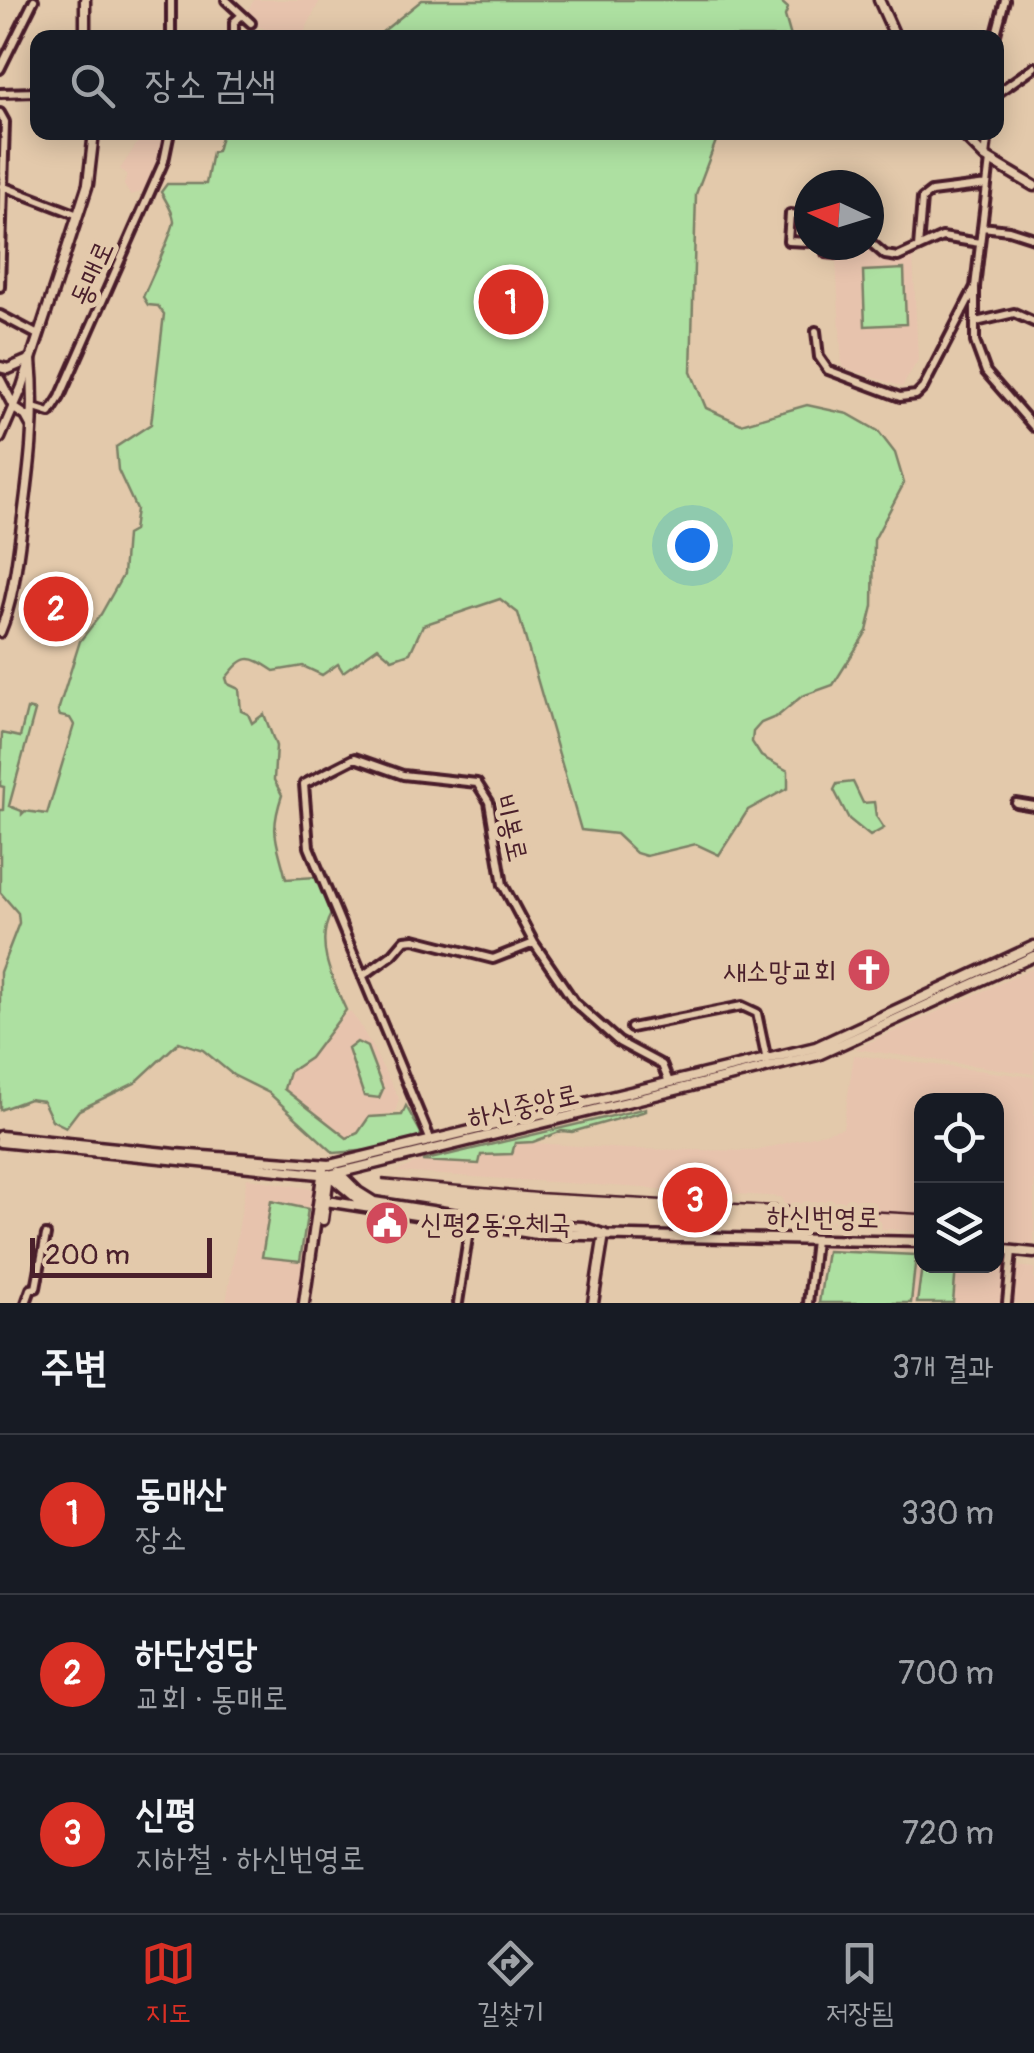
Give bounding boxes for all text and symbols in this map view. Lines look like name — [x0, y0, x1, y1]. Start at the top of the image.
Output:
search box — [30, 30, 1004, 140]
icon: search — [65, 58, 120, 113]
text: 장소 검색 — [145, 61, 276, 109]
north arrow — [794, 170, 884, 260]
street label: 동매로 — [63, 236, 122, 312]
pin: 1 — [478, 264, 544, 340]
your location — [667, 520, 718, 571]
pin: 2 — [23, 572, 88, 646]
street label: 비봉로 — [486, 791, 535, 865]
church icon: 새소망교회 — [846, 947, 892, 993]
place label: 새소망교회 — [723, 954, 836, 989]
street label: 하신중앙로 — [465, 1077, 582, 1136]
map controls — [914, 1093, 1004, 1273]
button: locate — [914, 1093, 1004, 1183]
pin: 3 — [662, 1162, 728, 1238]
button: layers — [914, 1183, 1004, 1273]
street label: 하신번영로 — [766, 1199, 880, 1236]
public building icon: 신평2동우체국 — [364, 1200, 410, 1246]
place label: 신평2동우체국 — [420, 1207, 571, 1242]
scale bar — [30, 1233, 212, 1278]
text: 200 m — [45, 1238, 130, 1273]
text: 주변 — [40, 1342, 108, 1394]
text: 3개 결과 — [892, 1348, 994, 1388]
text: 동매산 — [135, 1470, 227, 1518]
text: 1 — [66, 1494, 79, 1534]
text: 330 m — [901, 1494, 994, 1534]
text: 장소 — [135, 1519, 187, 1559]
text: 하단성당 — [135, 1630, 257, 1678]
text: 2 — [64, 1654, 81, 1694]
text: 700 m — [898, 1654, 994, 1694]
text: 교회 · 동매로 — [135, 1679, 288, 1719]
text: 신평 — [135, 1790, 196, 1838]
text: 3 — [64, 1814, 81, 1854]
text: 720 m — [902, 1814, 994, 1854]
text: 지하철 · 하신번영로 — [135, 1839, 365, 1879]
tab: 지도 — [141, 1936, 196, 2032]
tab: 길찾기 — [477, 1936, 544, 2032]
tab: 저장됨 — [826, 1936, 893, 2032]

